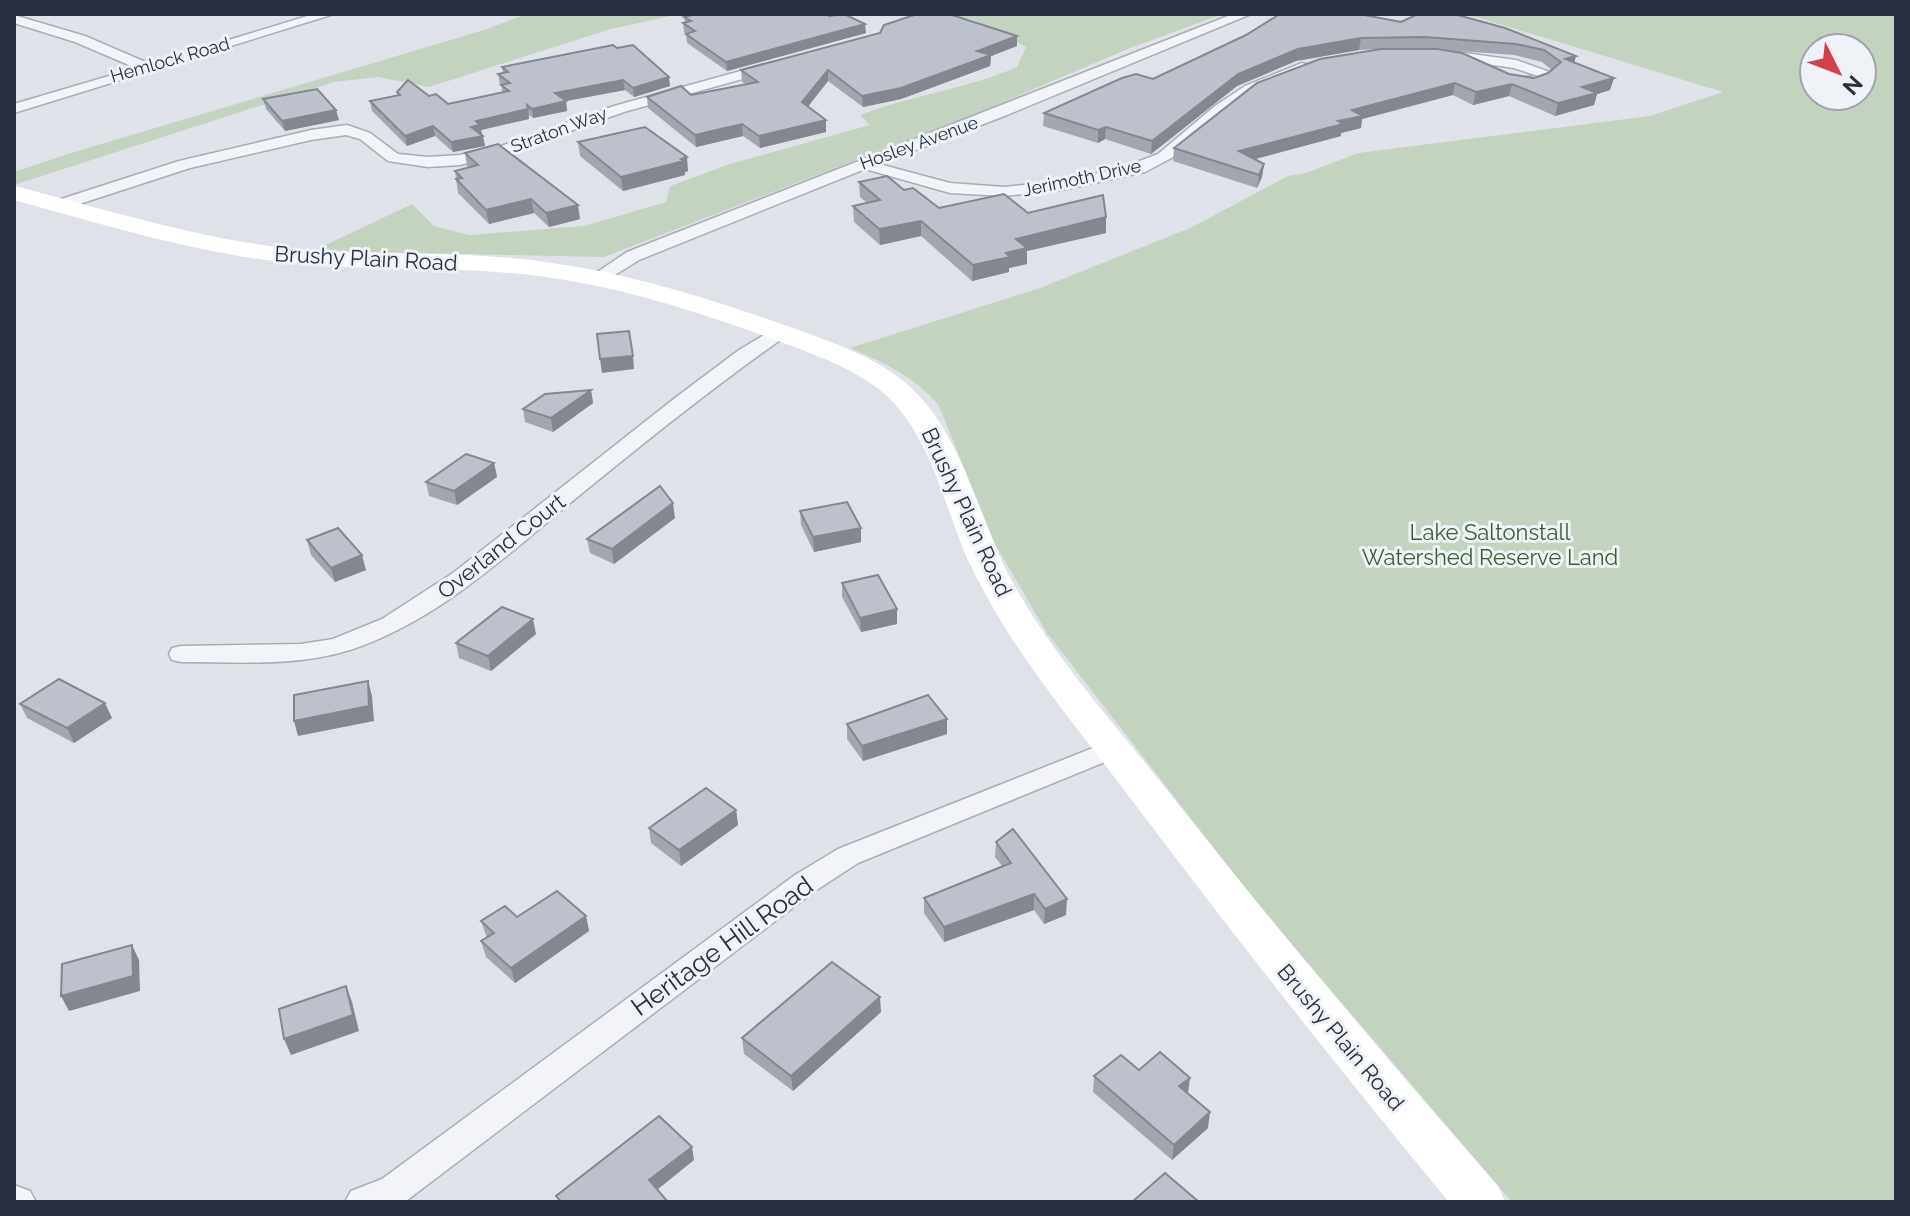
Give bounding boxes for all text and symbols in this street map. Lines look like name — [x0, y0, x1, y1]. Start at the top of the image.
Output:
street label: Hemlock Road — [108, 32, 232, 87]
north arrow — [1798, 32, 1878, 112]
text: N — [1838, 70, 1868, 100]
street label: Straton Way — [508, 102, 610, 157]
street label: Hosley Avenue — [857, 111, 981, 174]
street label: Jerimoth Drive — [1021, 155, 1143, 200]
street label: Brushy Plain Road — [274, 240, 458, 276]
street label: Brushy Plain Road — [917, 423, 1017, 601]
street label: Overland Court — [432, 488, 571, 604]
park label: Lake Saltonstall Watershed Reserve Land — [1362, 519, 1618, 570]
street label: Heritage Hill Road — [625, 870, 819, 1022]
street label: Brushy Plain Road — [1272, 958, 1410, 1116]

